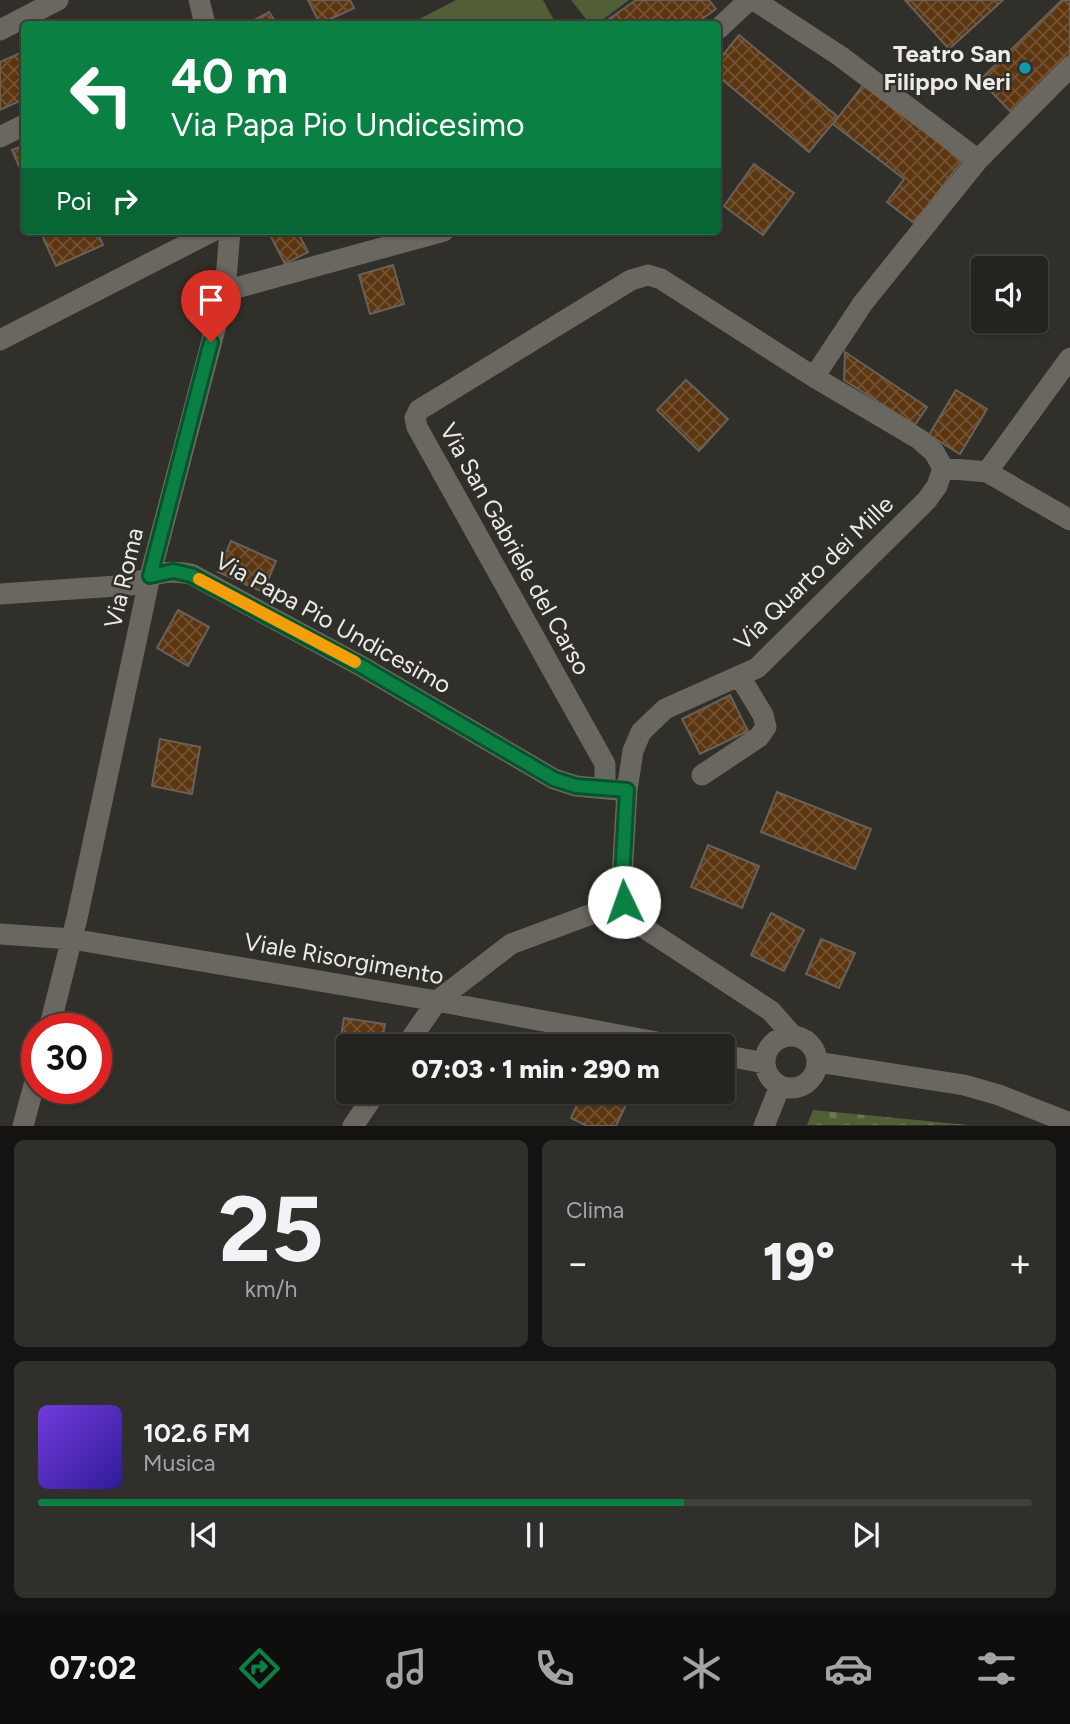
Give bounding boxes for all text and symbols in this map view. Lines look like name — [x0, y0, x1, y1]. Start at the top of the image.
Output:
place label: Teatro San Filippo Neri — [883, 39, 1011, 96]
text: 40 m — [171, 46, 288, 105]
icon: left — [56, 49, 147, 140]
marker: Teatro San Filippo Neri — [1017, 60, 1033, 76]
text: Via Papa Pio Undicesimo — [171, 106, 524, 144]
icon: right — [106, 182, 144, 220]
text: Poi — [56, 185, 92, 217]
map controls — [971, 256, 1048, 333]
button: sound — [971, 256, 1048, 333]
pin — [181, 270, 241, 342]
icon: arrive — [192, 281, 230, 319]
street label: Via San Gabriele del Carso — [434, 418, 597, 680]
street label: Via Quarto dei Mille — [728, 489, 899, 656]
street label: Via Roma — [98, 525, 149, 631]
street label: Via Papa Pio Undicesimo — [210, 546, 456, 700]
position arrow — [587, 865, 661, 939]
street label: Viale Risorgimento — [242, 927, 446, 990]
speed limit sign: 30 — [21, 1013, 112, 1104]
text: 07:03 · 1 min · 290 m — [411, 1053, 660, 1085]
text: 25 — [218, 1175, 324, 1284]
text: Clima — [566, 1196, 624, 1224]
text: 19° — [763, 1231, 835, 1293]
text: − — [566, 1240, 590, 1286]
text: + — [1008, 1240, 1032, 1286]
text: km/h — [245, 1275, 297, 1303]
text: 102.6 FM — [143, 1417, 250, 1449]
text: Musica — [143, 1449, 216, 1477]
icon: previous — [185, 1516, 223, 1554]
icon: pause — [516, 1516, 554, 1554]
icon: next — [847, 1516, 885, 1554]
icon: directions — [235, 1644, 284, 1693]
icon: music — [382, 1644, 431, 1693]
icon: phone — [530, 1644, 579, 1693]
icon: climate — [677, 1644, 726, 1693]
icon: car — [824, 1644, 873, 1693]
icon: filters — [972, 1644, 1021, 1693]
text: 07:02 — [49, 1649, 137, 1687]

